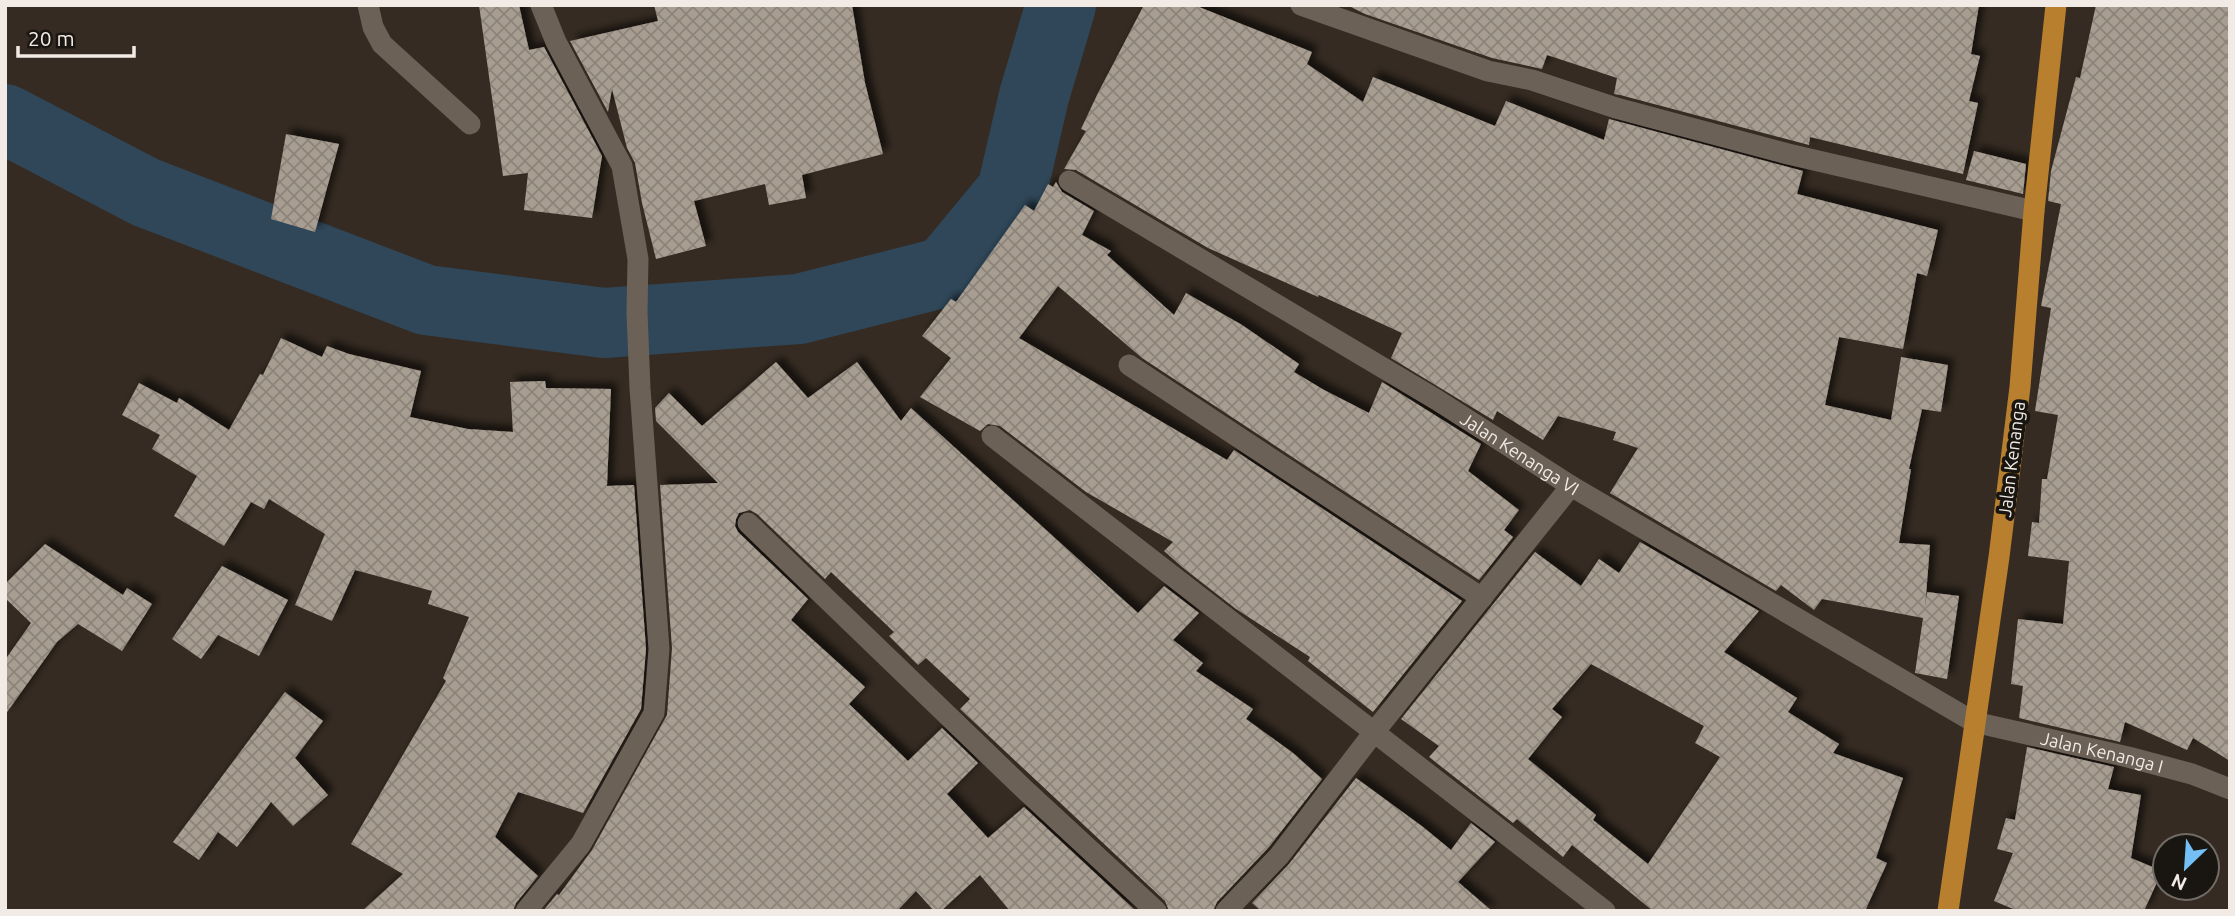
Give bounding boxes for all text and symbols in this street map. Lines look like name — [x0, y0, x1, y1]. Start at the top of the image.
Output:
scale bar — [18, 14, 133, 58]
text: 20 m — [28, 26, 75, 50]
street label: Jalan Kenanga — [1994, 400, 2028, 518]
street label: Jalan Kenanga VI — [1457, 408, 1583, 499]
street label: Jalan Kenanga I — [2039, 727, 2166, 776]
north arrow — [2151, 832, 2221, 902]
text: N — [2168, 869, 2190, 895]

